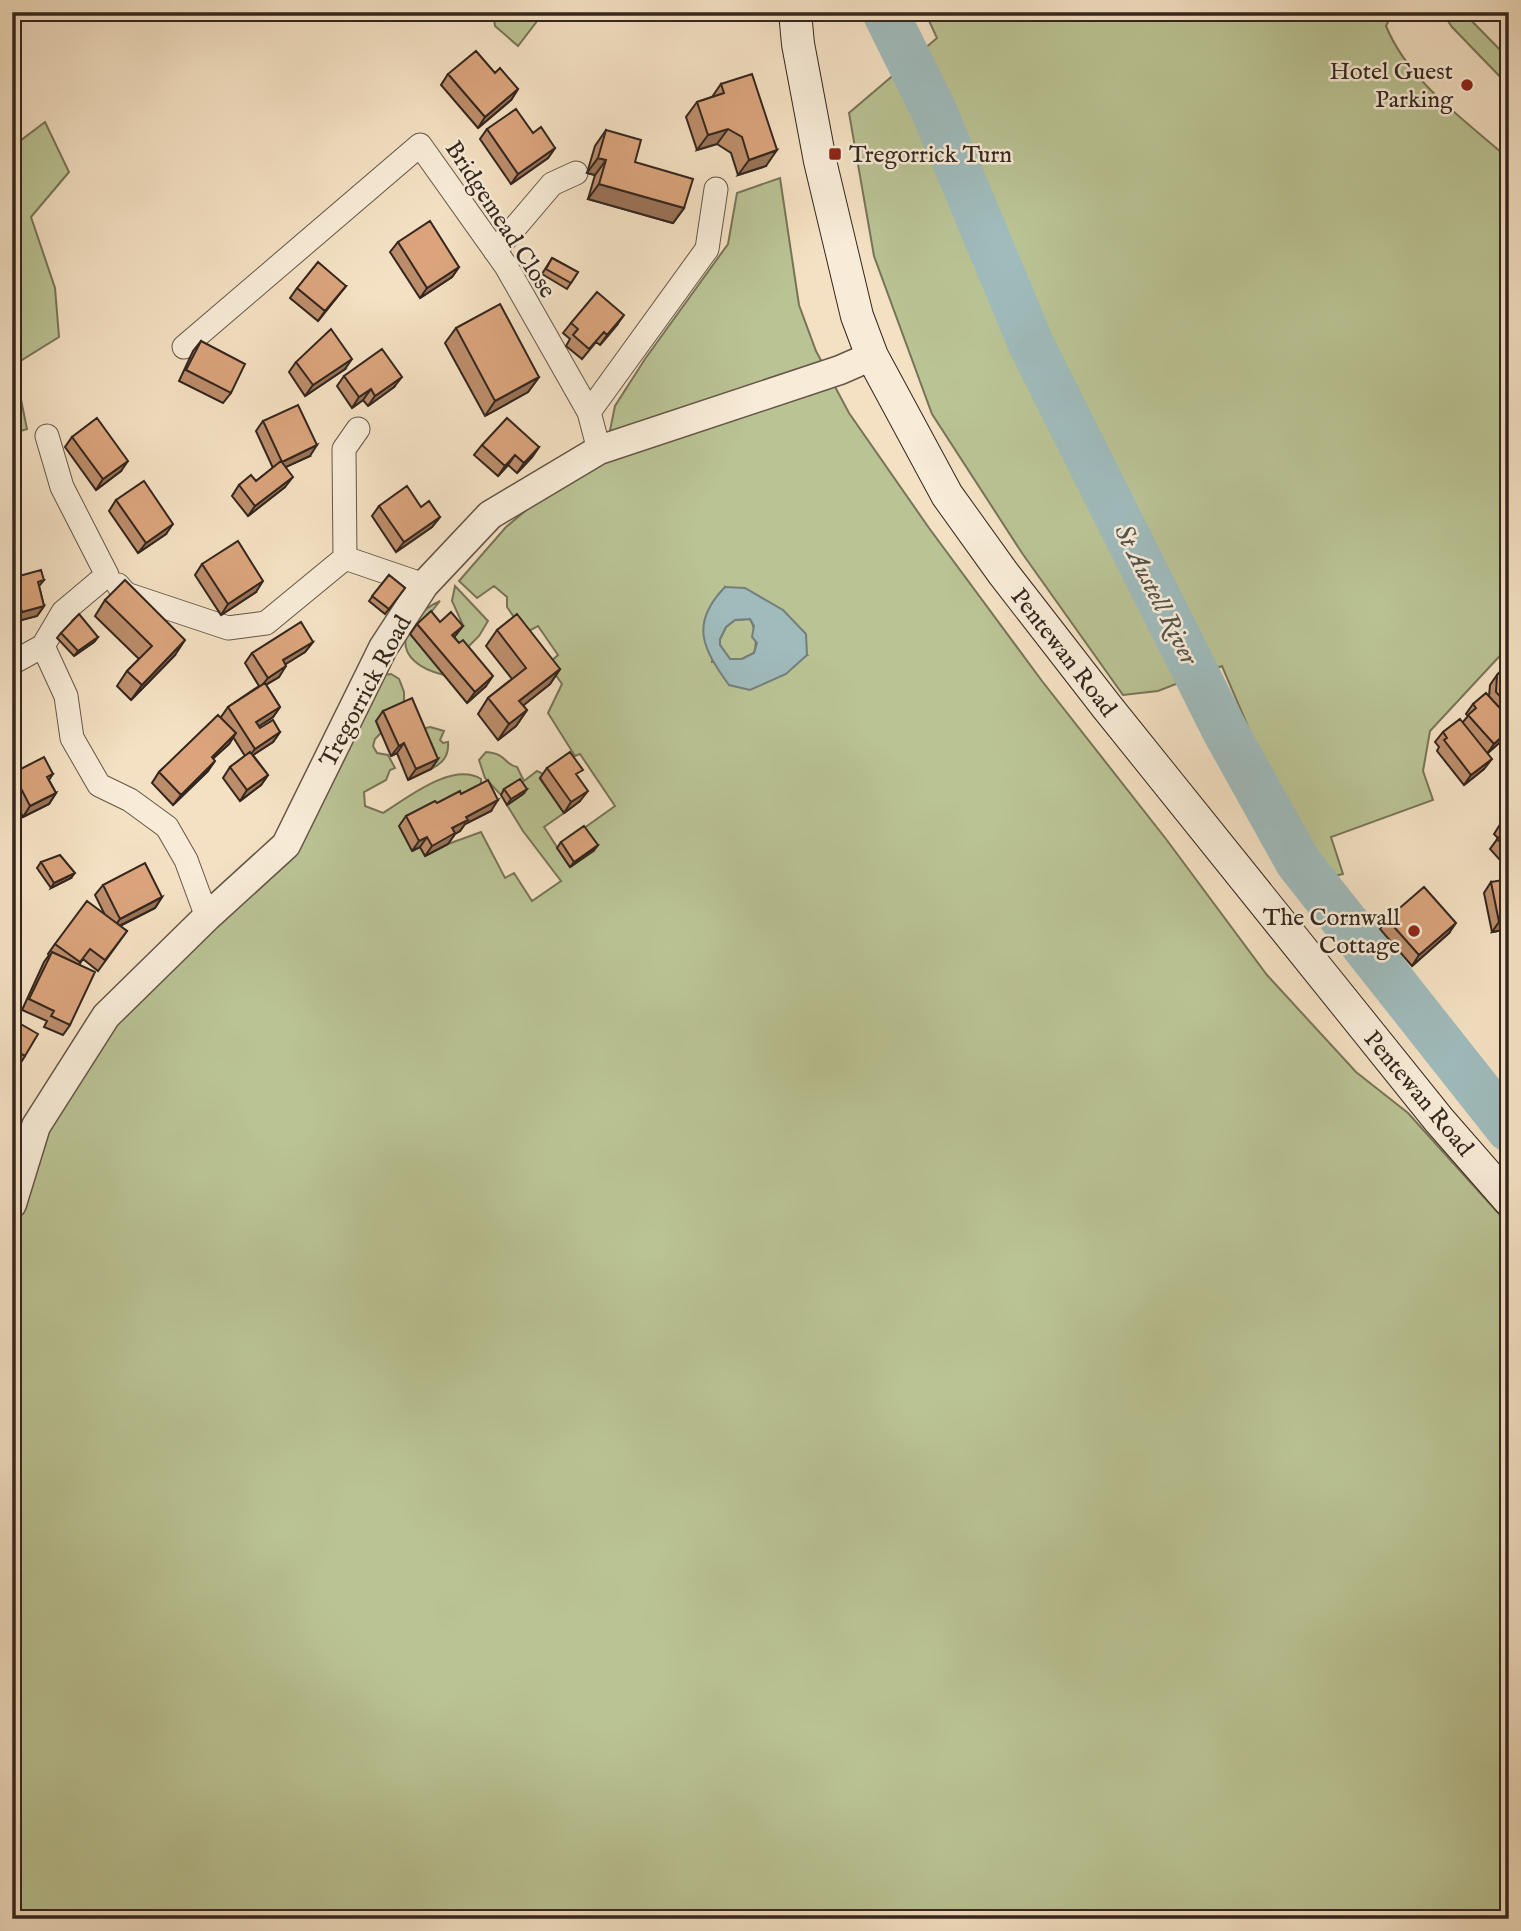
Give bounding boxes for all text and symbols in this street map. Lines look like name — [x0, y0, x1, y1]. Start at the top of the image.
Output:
place label: Hotel Guest Parking — [1330, 57, 1454, 116]
marker: Hotel Guest Parking — [1459, 77, 1475, 93]
street label: Bridgemead Close — [437, 135, 562, 304]
place label: Tregorrick Turn — [849, 140, 1012, 171]
marker: Tregorrick Turn — [827, 146, 843, 162]
water label: St Austell River — [1106, 519, 1206, 672]
street label: Pentewan Road — [1003, 582, 1123, 724]
street label: Tregorrick Road — [313, 610, 420, 773]
place label: The Cornwall Cottage — [1263, 903, 1400, 962]
marker: The Cornwall Cottage — [1406, 923, 1422, 939]
street label: Pentewan Road — [1356, 1025, 1480, 1163]

